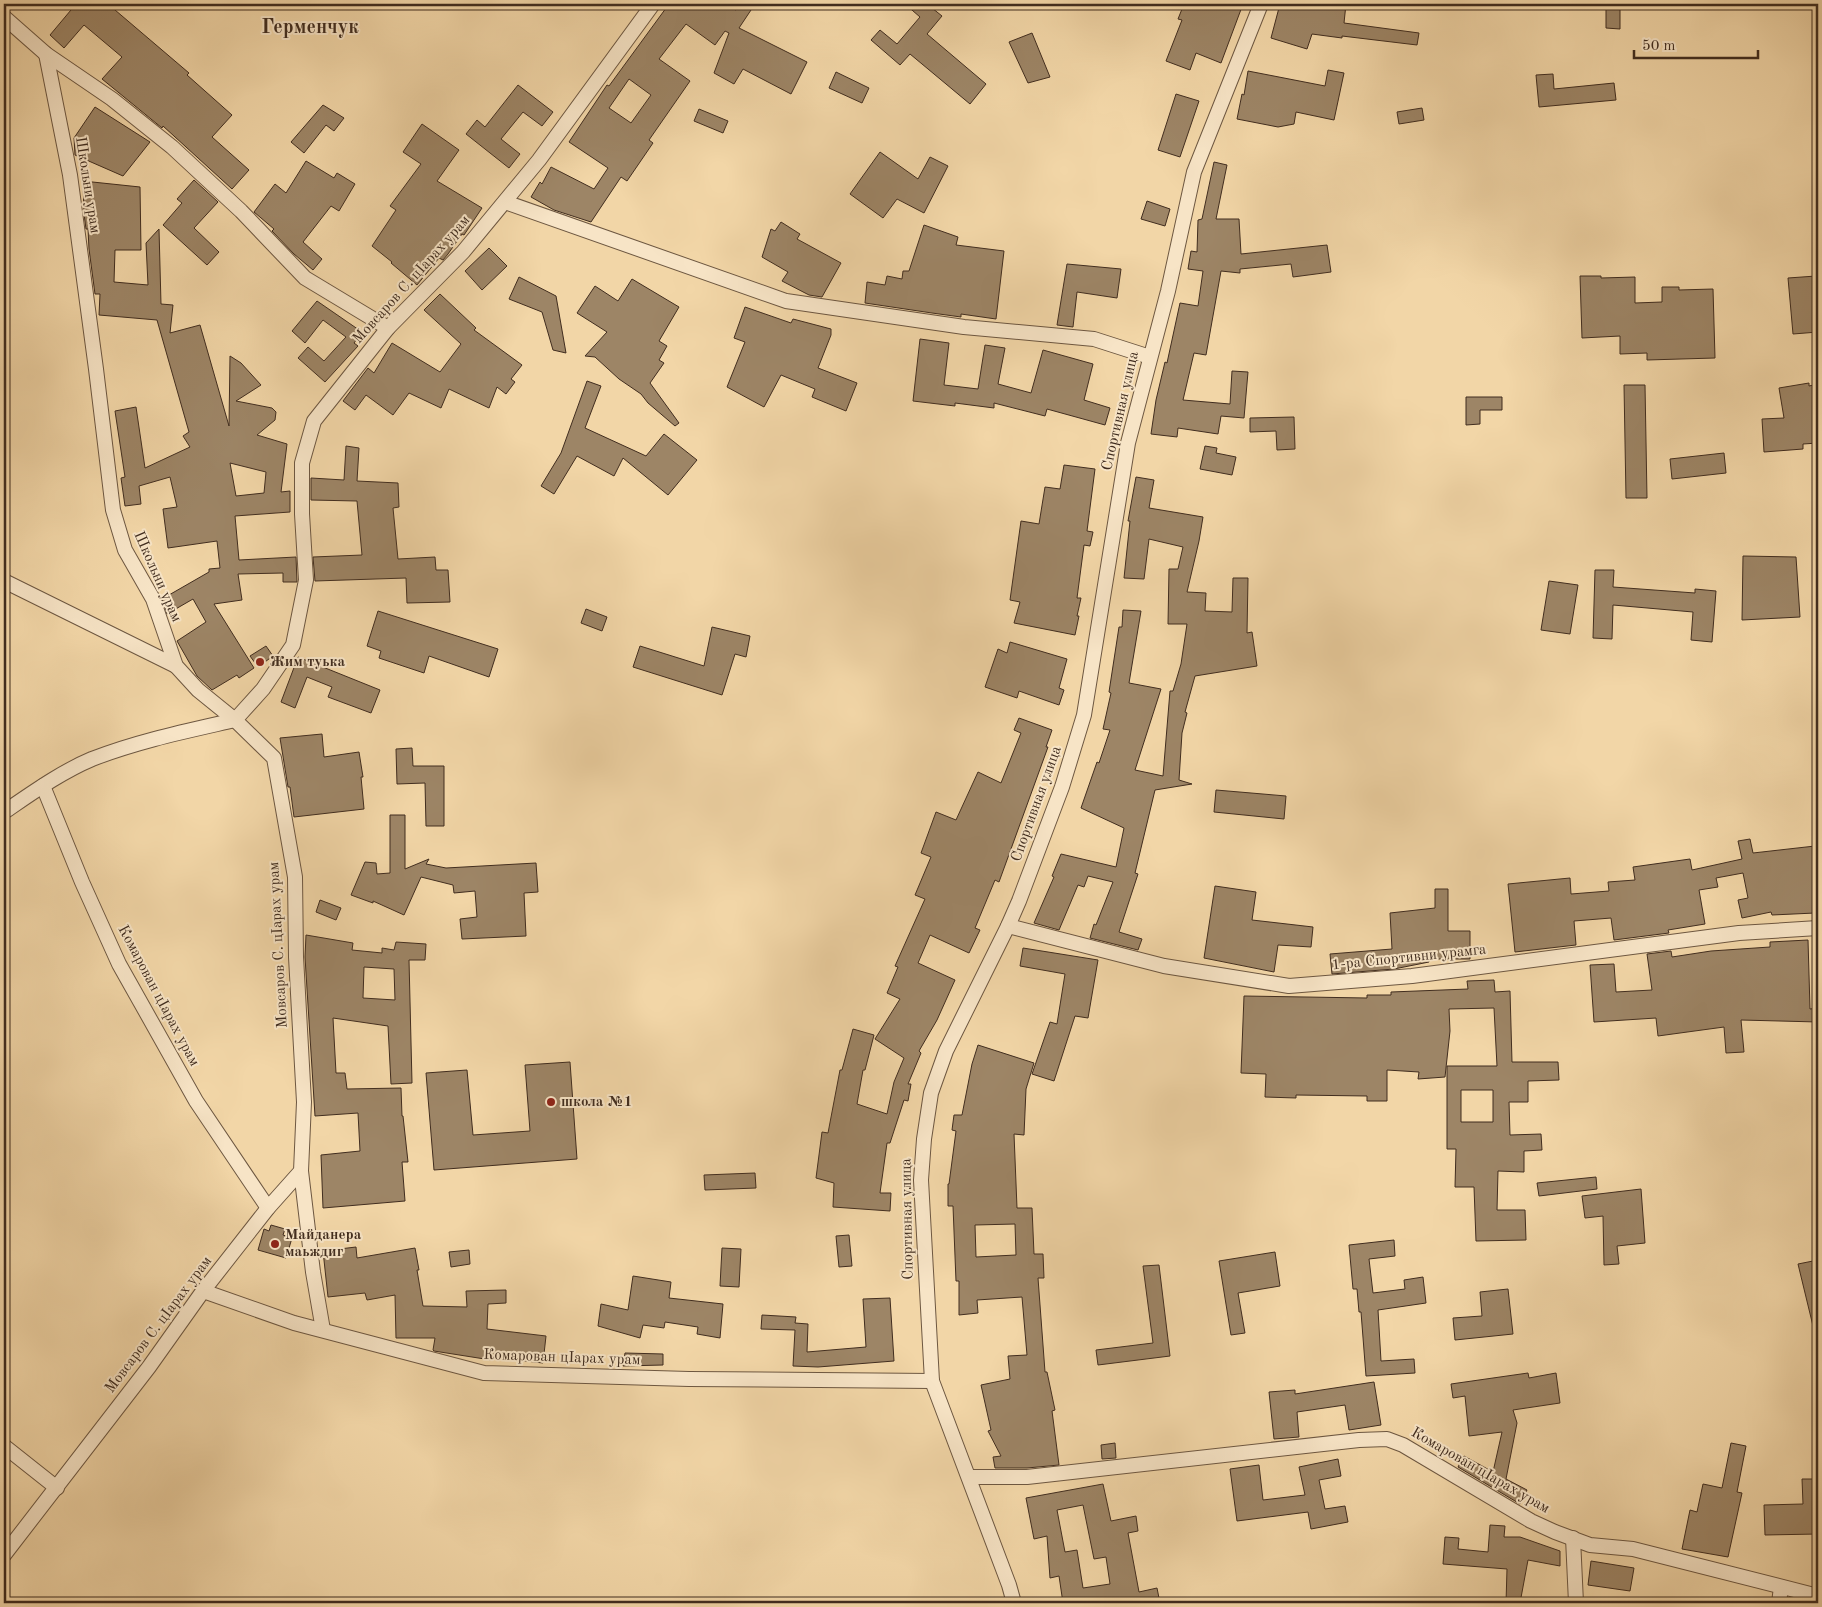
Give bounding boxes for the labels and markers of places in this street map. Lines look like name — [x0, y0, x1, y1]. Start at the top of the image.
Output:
place label: Жим туька — [270, 655, 345, 670]
marker: Жим туька — [254, 656, 266, 668]
place label: школа №1 — [561, 1095, 632, 1110]
marker: школа №1 — [545, 1096, 557, 1108]
place label: Майданера маьждиг — [285, 1228, 362, 1260]
marker: Майданера маьждиг — [269, 1238, 281, 1250]

